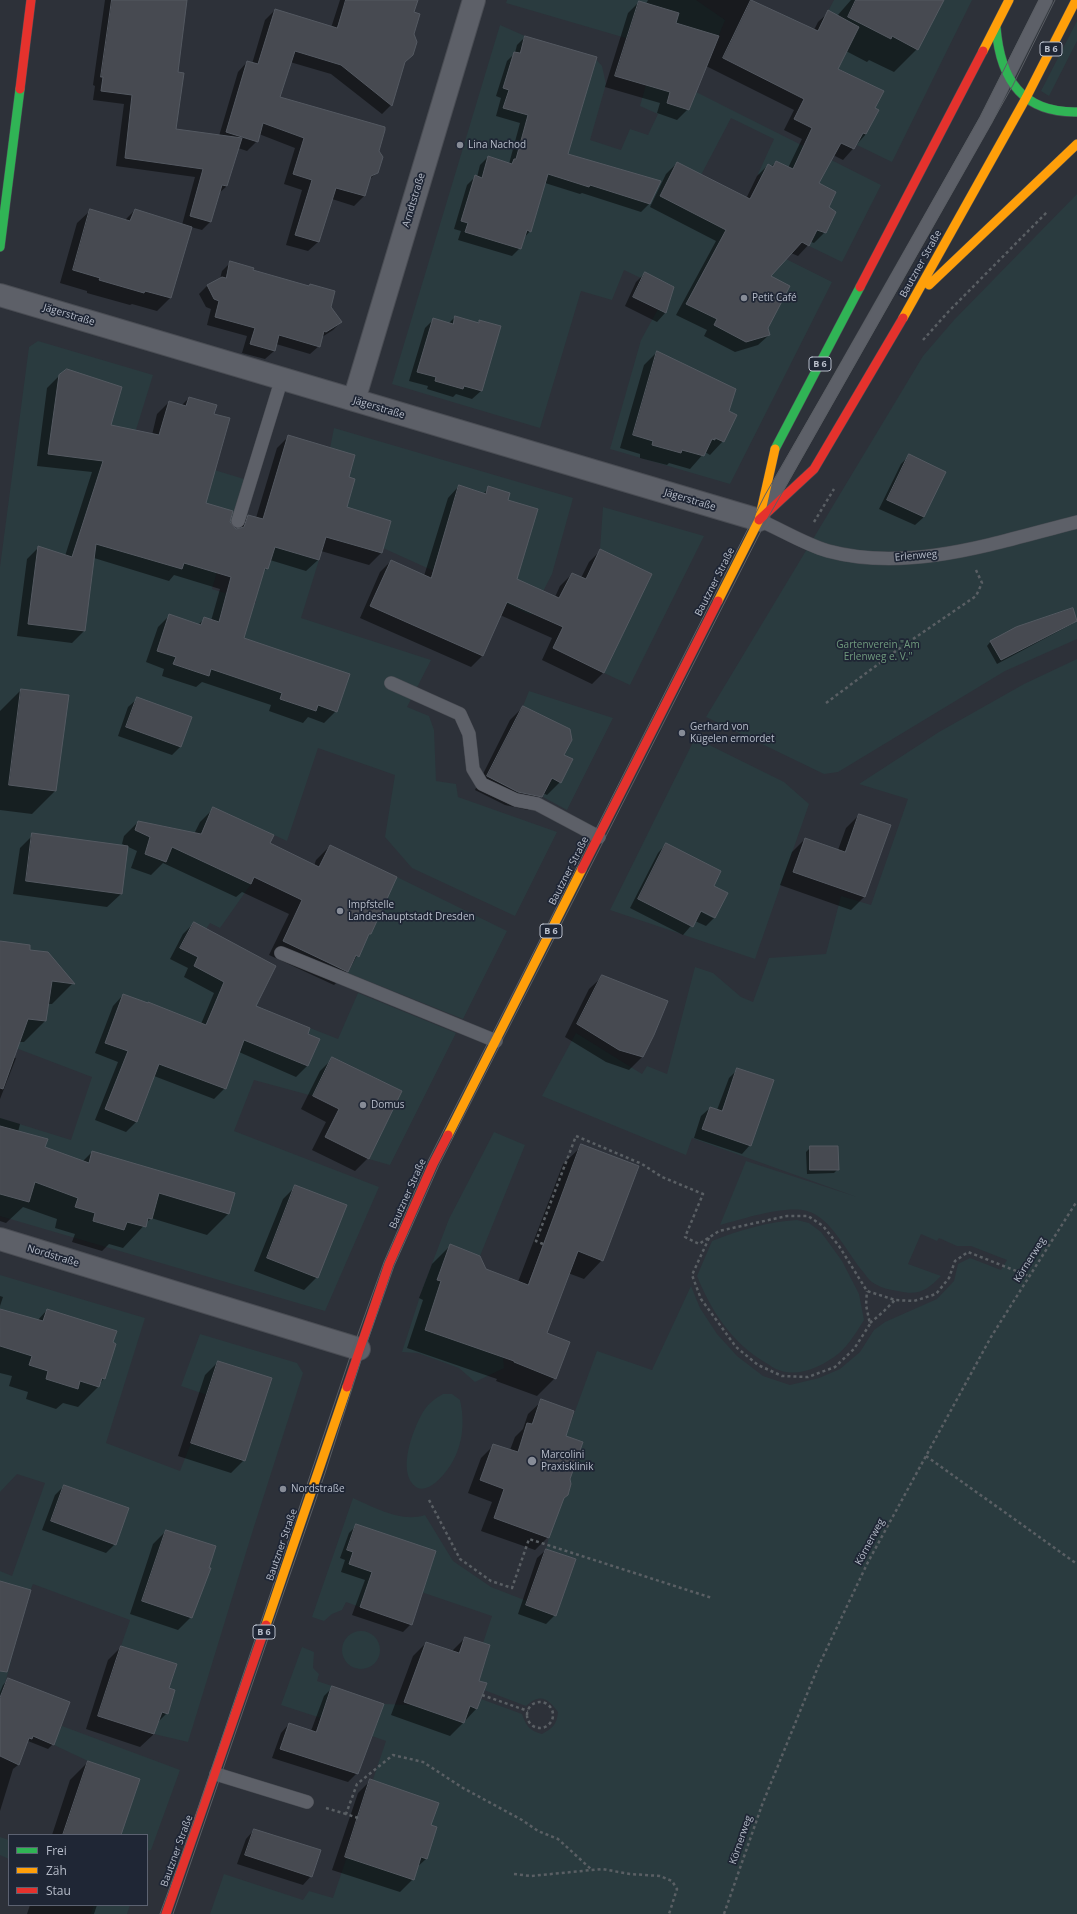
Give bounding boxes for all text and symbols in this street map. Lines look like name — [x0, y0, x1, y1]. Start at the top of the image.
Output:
road number: B 6 — [1040, 42, 1062, 56]
place label: Lina Nachod — [468, 139, 526, 151]
marker: Lina Nachod — [455, 140, 465, 150]
street label: Arndtstraße — [400, 171, 428, 229]
street label: Bautzner Straße — [897, 228, 945, 300]
place label: Petit Café — [752, 292, 797, 304]
marker: Petit Café — [739, 293, 749, 303]
street label: Jägerstraße — [42, 301, 96, 329]
road number: B 6 — [809, 357, 831, 371]
street label: Jägerstraße — [352, 394, 406, 422]
street label: Jägerstraße — [663, 486, 717, 514]
street label: Bautzner Straße — [693, 546, 737, 618]
street label: Erlenweg — [894, 548, 938, 564]
park label: Gartenverein "Am Erlenweg e. V." — [836, 639, 920, 662]
place label: Gerhard von Kügelen ermordet — [690, 721, 775, 744]
marker: Gerhard von Kügelen ermordet — [677, 728, 687, 738]
street label: Bautzner Straße — [547, 835, 591, 907]
place label: Impfstelle Landeshauptstadt Dresden — [348, 899, 475, 922]
marker: Impfstelle Landeshauptstadt Dresden — [335, 906, 345, 916]
road number: B 6 — [540, 924, 562, 938]
place label: Domus — [371, 1099, 404, 1111]
marker: Domus — [358, 1100, 368, 1110]
street label: Bautzner Straße — [387, 1157, 429, 1231]
street label: Körnerweg — [1011, 1235, 1049, 1285]
street label: Nordstraße — [26, 1242, 80, 1270]
place label: Marcolini Praxisklinik — [541, 1449, 593, 1472]
marker: Marcolini Praxisklinik — [526, 1455, 538, 1467]
place label: Nordstraße — [291, 1483, 345, 1495]
marker: Nordstraße — [278, 1484, 288, 1494]
street label: Bautzner Straße — [264, 1507, 300, 1583]
street label: Körnerweg — [853, 1517, 887, 1567]
road number: B 6 — [253, 1625, 275, 1639]
street label: Bautzner Straße — [158, 1814, 196, 1888]
street label: Körnerweg — [727, 1814, 755, 1866]
legend — [8, 1834, 148, 1906]
text: Frei — [46, 1842, 67, 1859]
text: Zäh — [46, 1862, 67, 1879]
text: Stau — [46, 1882, 71, 1899]

